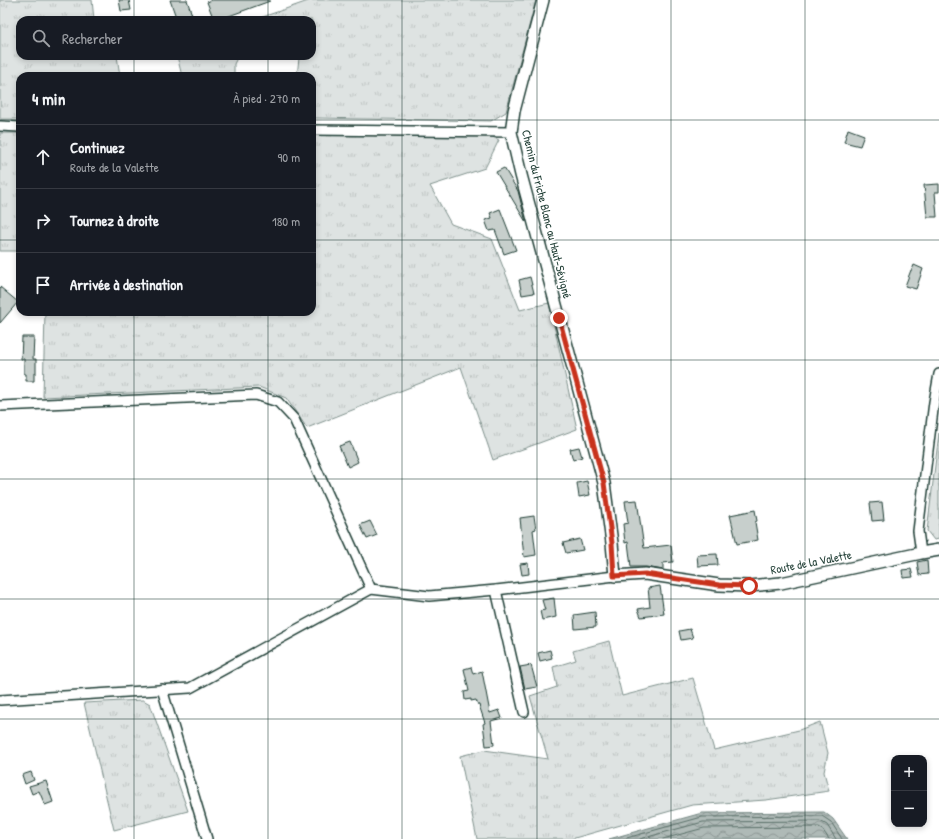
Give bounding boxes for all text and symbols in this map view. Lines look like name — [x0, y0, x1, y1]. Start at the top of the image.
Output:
search box — [16, 16, 316, 60]
icon: search — [30, 27, 52, 49]
text: Rechercher — [62, 28, 123, 49]
text: 4 min — [32, 87, 65, 110]
text: À pied · 270 m — [233, 89, 300, 107]
street label: Chemin du Friche Blanc au Haut-Sévigné — [518, 128, 576, 300]
text: Continuez — [70, 137, 125, 158]
icon: ahead — [32, 146, 54, 168]
text: 90 m — [278, 148, 300, 166]
text: Route de la Valette — [70, 158, 159, 176]
icon: right — [32, 210, 54, 232]
text: Tournez à droite — [70, 210, 159, 231]
text: 180 m — [272, 212, 300, 230]
icon: arrive — [32, 274, 54, 296]
text: Arrivée à destination — [70, 274, 183, 295]
route end — [550, 309, 568, 327]
street label: Route de la Valette — [769, 546, 853, 578]
route start — [740, 577, 758, 595]
map controls — [891, 755, 927, 827]
button: + — [891, 755, 927, 791]
button: − — [891, 791, 927, 827]

